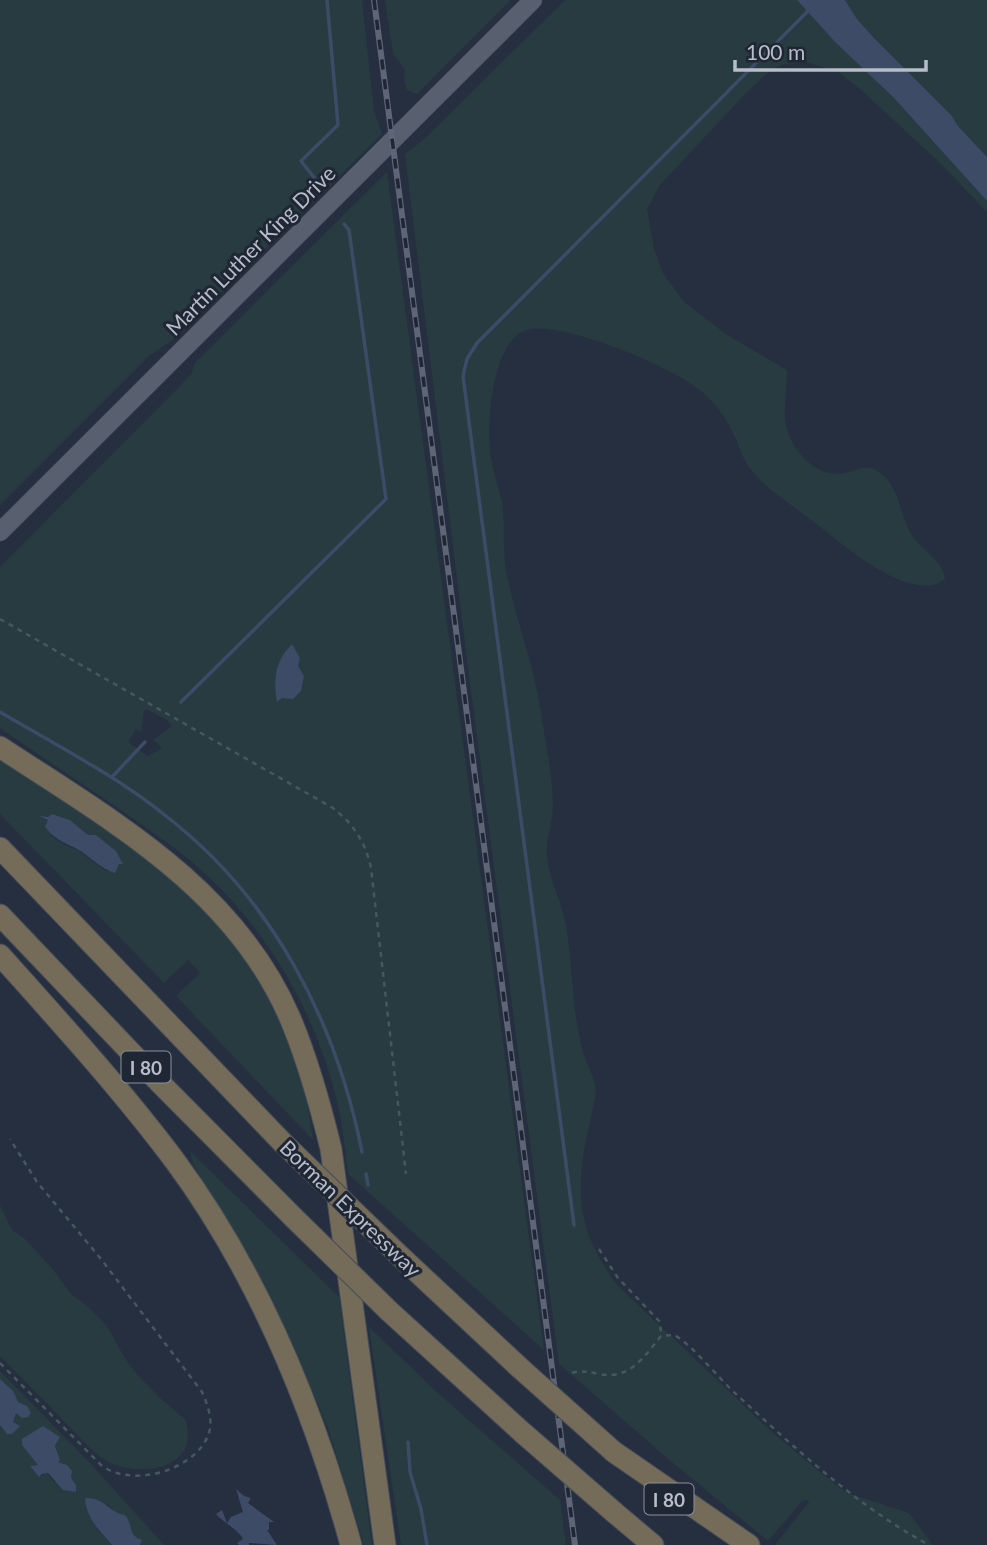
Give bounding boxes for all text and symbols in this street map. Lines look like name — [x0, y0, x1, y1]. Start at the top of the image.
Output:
scale bar — [735, 28, 926, 72]
text: 100 m — [746, 39, 805, 64]
street label: Martin Luther King Drive — [160, 160, 340, 340]
road number: I 80 — [122, 1051, 170, 1082]
street label: Borman Expressway — [275, 1134, 427, 1282]
road number: I 80 — [644, 1484, 694, 1514]

